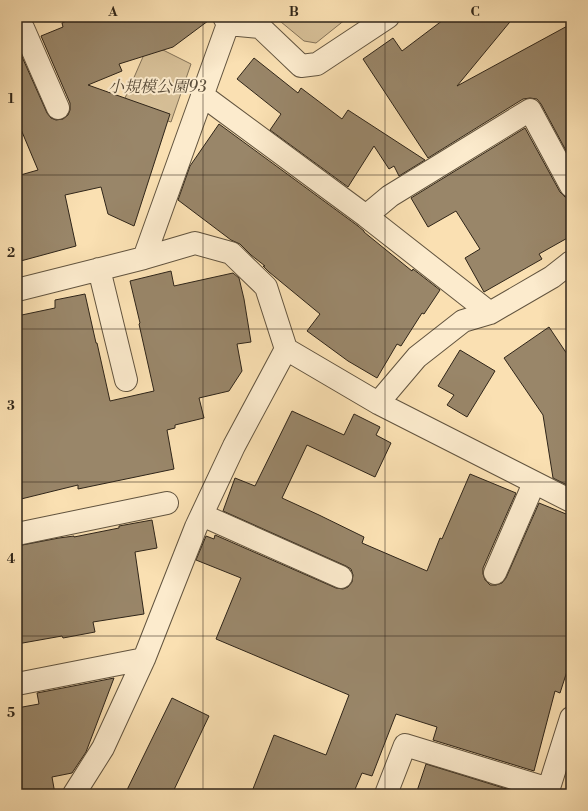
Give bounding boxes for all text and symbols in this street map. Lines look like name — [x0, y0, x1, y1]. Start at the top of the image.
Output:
text: A — [107, 4, 118, 20]
text: B — [289, 4, 299, 20]
text: C — [470, 4, 480, 20]
park label: 小規模公園93 — [108, 77, 206, 97]
text: 1 — [8, 91, 15, 107]
text: 2 — [7, 245, 15, 261]
text: 3 — [7, 398, 15, 414]
text: 4 — [7, 551, 16, 567]
text: 5 — [7, 705, 15, 721]

